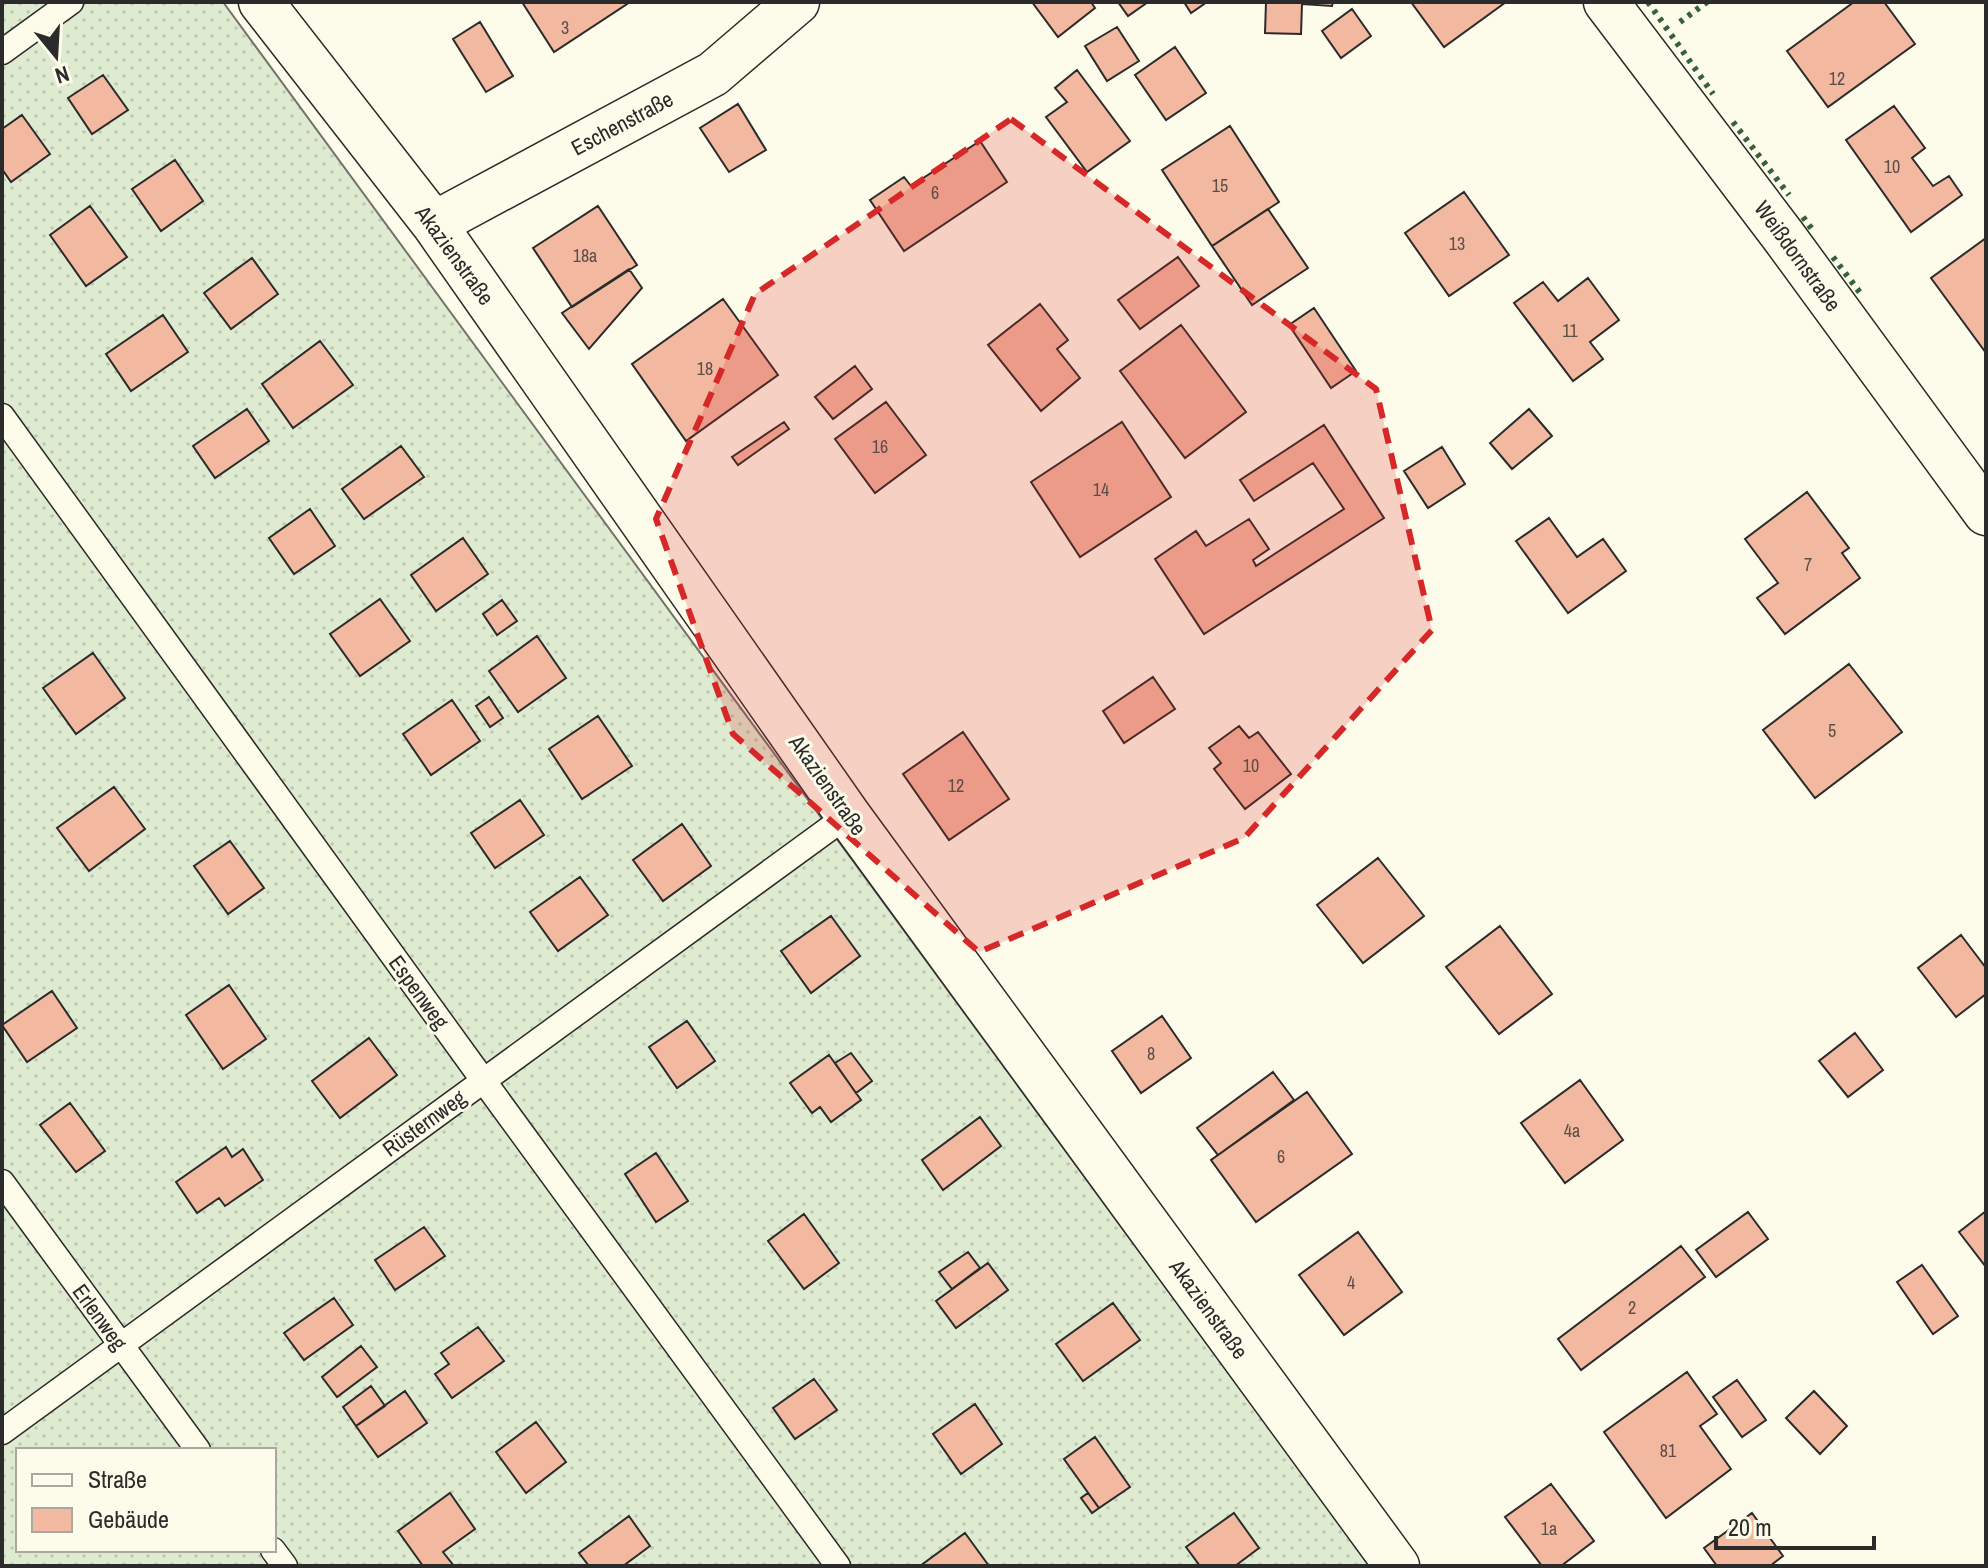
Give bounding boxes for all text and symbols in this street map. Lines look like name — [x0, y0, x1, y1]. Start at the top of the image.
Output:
house number: 3 — [561, 15, 569, 40]
north arrow — [16, 16, 96, 96]
text: N — [51, 59, 73, 91]
house number: 12 — [1829, 66, 1845, 91]
street label: Eschenstraße — [566, 84, 678, 162]
house number: 10 — [1884, 154, 1900, 179]
house number: 15 — [1212, 173, 1228, 198]
house number: 6 — [931, 180, 939, 205]
street label: Weißdornstraße — [1748, 195, 1848, 317]
street label: Akazienstraße — [408, 198, 501, 311]
house number: 13 — [1449, 231, 1465, 256]
house number: 18a — [573, 243, 597, 268]
house number: 11 — [1562, 318, 1578, 343]
house number: 18 — [697, 356, 713, 381]
house number: 16 — [872, 434, 888, 459]
house number: 14 — [1093, 477, 1109, 502]
house number: 7 — [1804, 552, 1812, 577]
house number: 5 — [1828, 718, 1836, 743]
street label: Akazienstraße — [782, 728, 874, 841]
house number: 10 — [1243, 753, 1259, 778]
house number: 12 — [948, 773, 964, 798]
street label: Espenweg — [382, 949, 456, 1035]
house number: 8 — [1147, 1041, 1155, 1066]
street label: Rüsternweg — [376, 1083, 472, 1163]
house number: 4a — [1564, 1118, 1580, 1143]
house number: 6 — [1277, 1144, 1285, 1169]
street label: Akazienstraße — [1162, 1252, 1255, 1365]
house number: 4 — [1347, 1270, 1355, 1295]
street label: Erlenweg — [66, 1278, 134, 1356]
house number: 2 — [1628, 1295, 1636, 1320]
house number: 81 — [1660, 1438, 1677, 1463]
legend — [16, 1448, 276, 1552]
text: Straße — [88, 1463, 147, 1495]
scale bar — [1716, 1500, 1874, 1550]
text: Gebäude — [88, 1503, 169, 1535]
text: 20 m — [1728, 1511, 1772, 1543]
house number: 1a — [1541, 1516, 1557, 1541]

